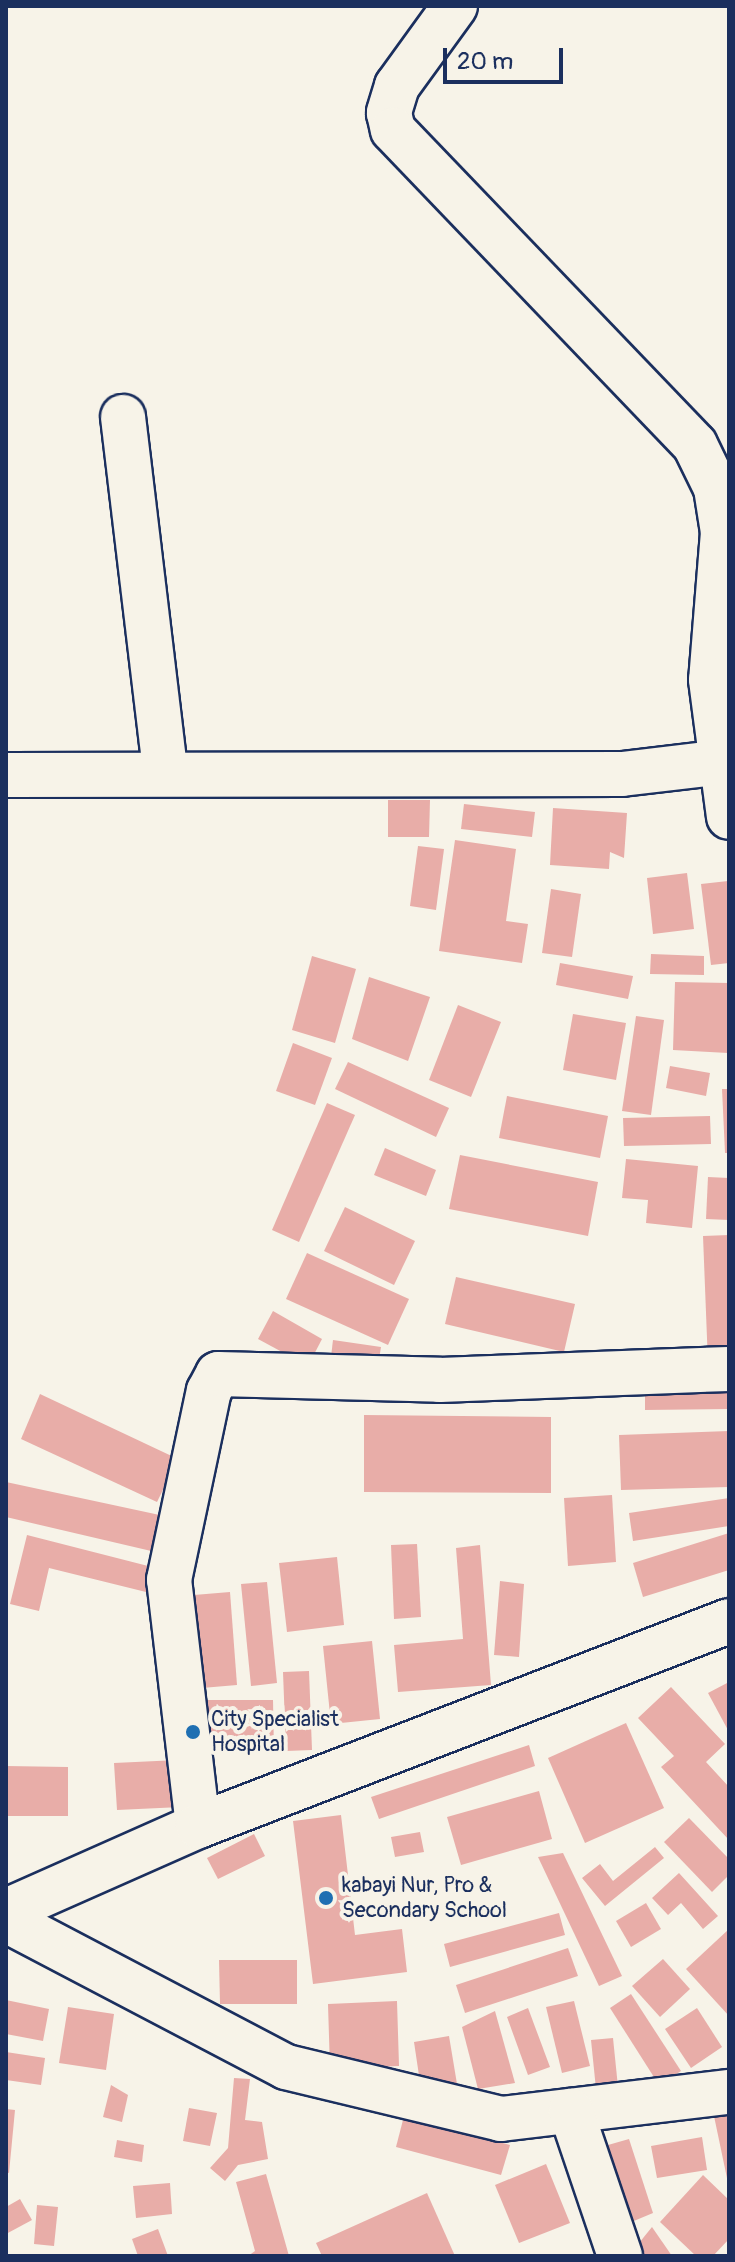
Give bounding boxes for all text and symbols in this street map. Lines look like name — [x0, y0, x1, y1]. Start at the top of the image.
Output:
scale bar — [447, 32, 567, 82]
text: 20 m — [457, 47, 513, 76]
place label: City Specialist Hospital — [211, 1706, 339, 1758]
marker: City Specialist Hospital — [182, 1721, 204, 1743]
place label: kabayi Nur, Pro & Secondary School — [342, 1872, 507, 1924]
marker: kabayi Nur, Pro & Secondary School — [317, 1889, 335, 1907]

